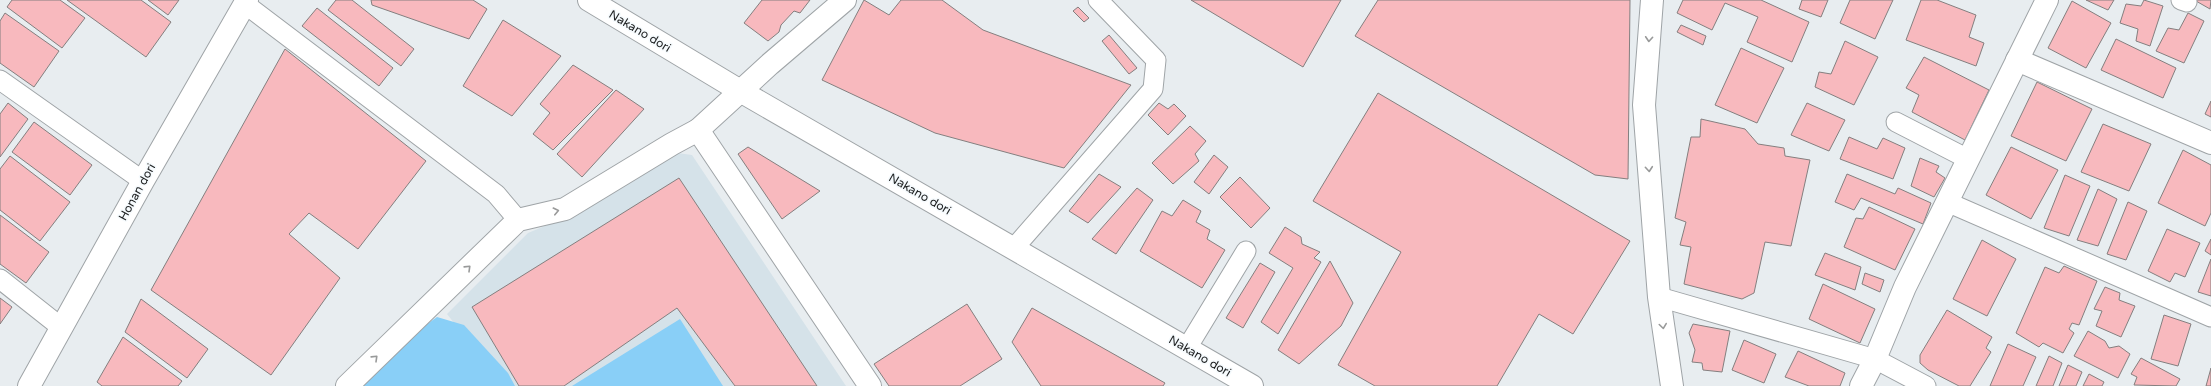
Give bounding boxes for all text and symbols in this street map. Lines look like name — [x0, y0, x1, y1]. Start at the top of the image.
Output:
street label: Nakano dori — [607, 7, 673, 55]
one-way arrow — [1644, 36, 1653, 42]
street label: Honan dori — [116, 161, 158, 223]
one-way arrow — [1644, 165, 1653, 172]
street label: Nakano dori — [886, 171, 954, 217]
one-way arrow — [552, 207, 559, 216]
one-way arrow — [463, 265, 471, 273]
one-way arrow — [1658, 323, 1667, 329]
street label: Nakano dori — [1166, 333, 1234, 379]
one-way arrow — [370, 355, 378, 363]

